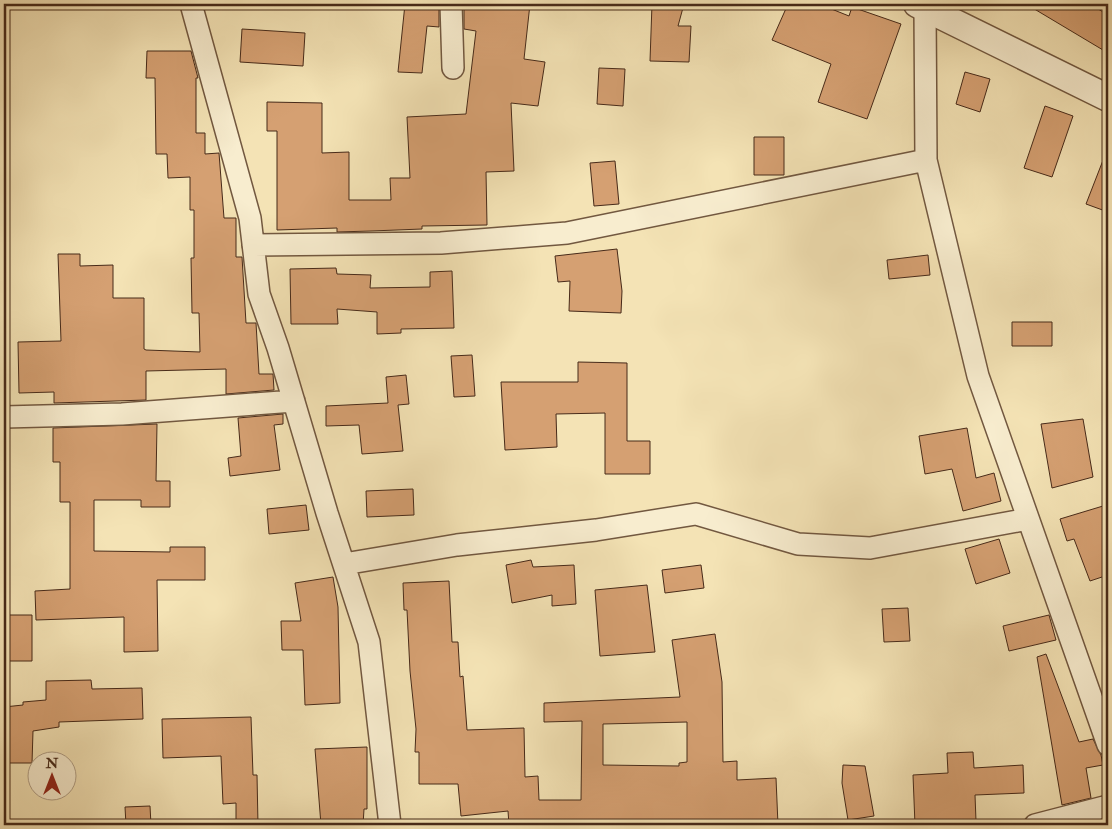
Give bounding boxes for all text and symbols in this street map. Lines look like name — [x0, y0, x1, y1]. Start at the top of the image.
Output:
north arrow — [28, 752, 78, 802]
text: N — [45, 755, 59, 772]

